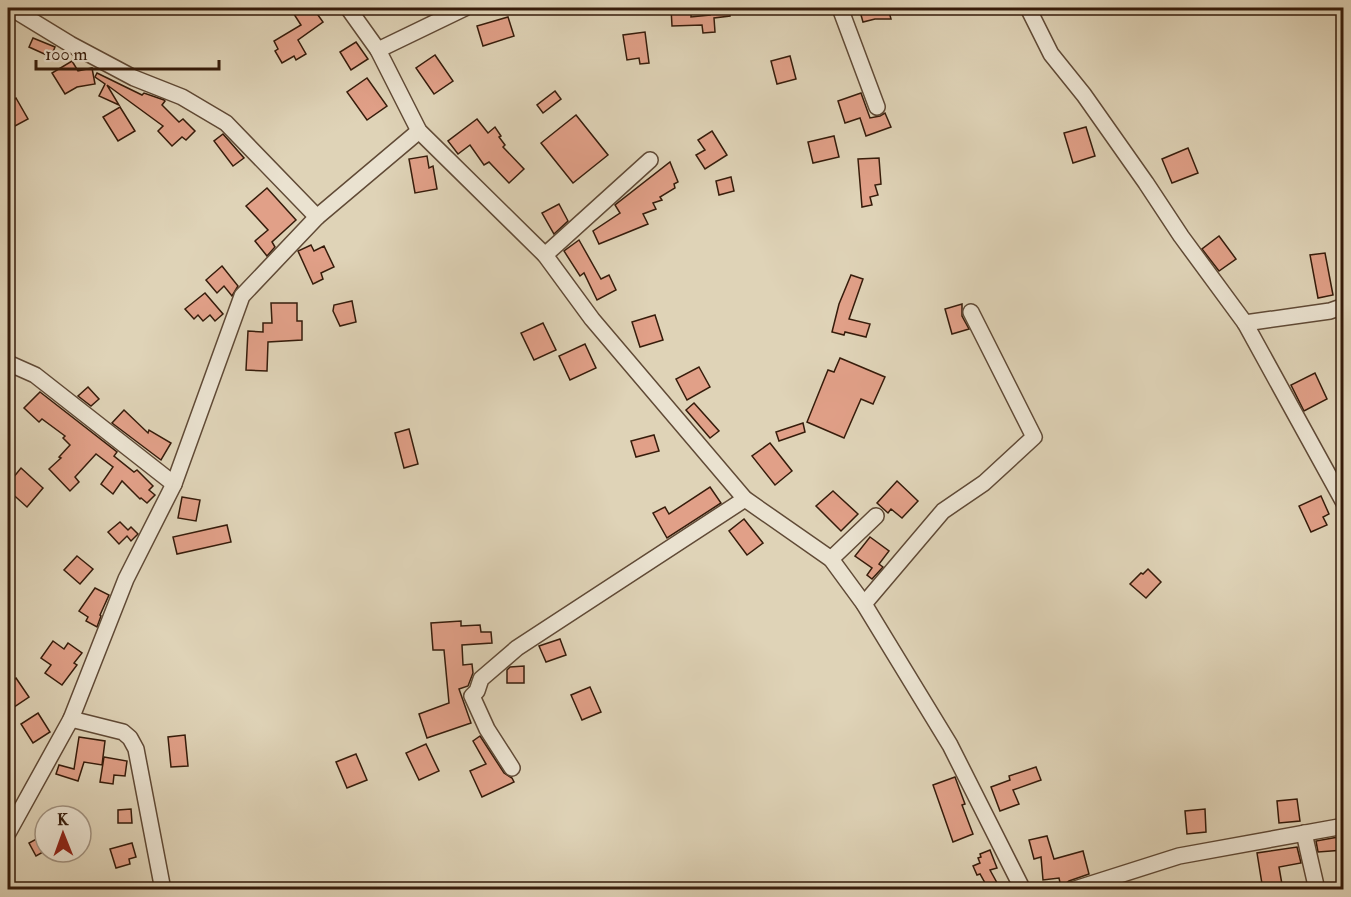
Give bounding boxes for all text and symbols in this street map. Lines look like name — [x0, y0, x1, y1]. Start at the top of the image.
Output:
scale bar — [36, 33, 219, 71]
text: 100 m — [45, 43, 88, 66]
north arrow — [33, 804, 93, 864]
text: K — [57, 810, 69, 830]

